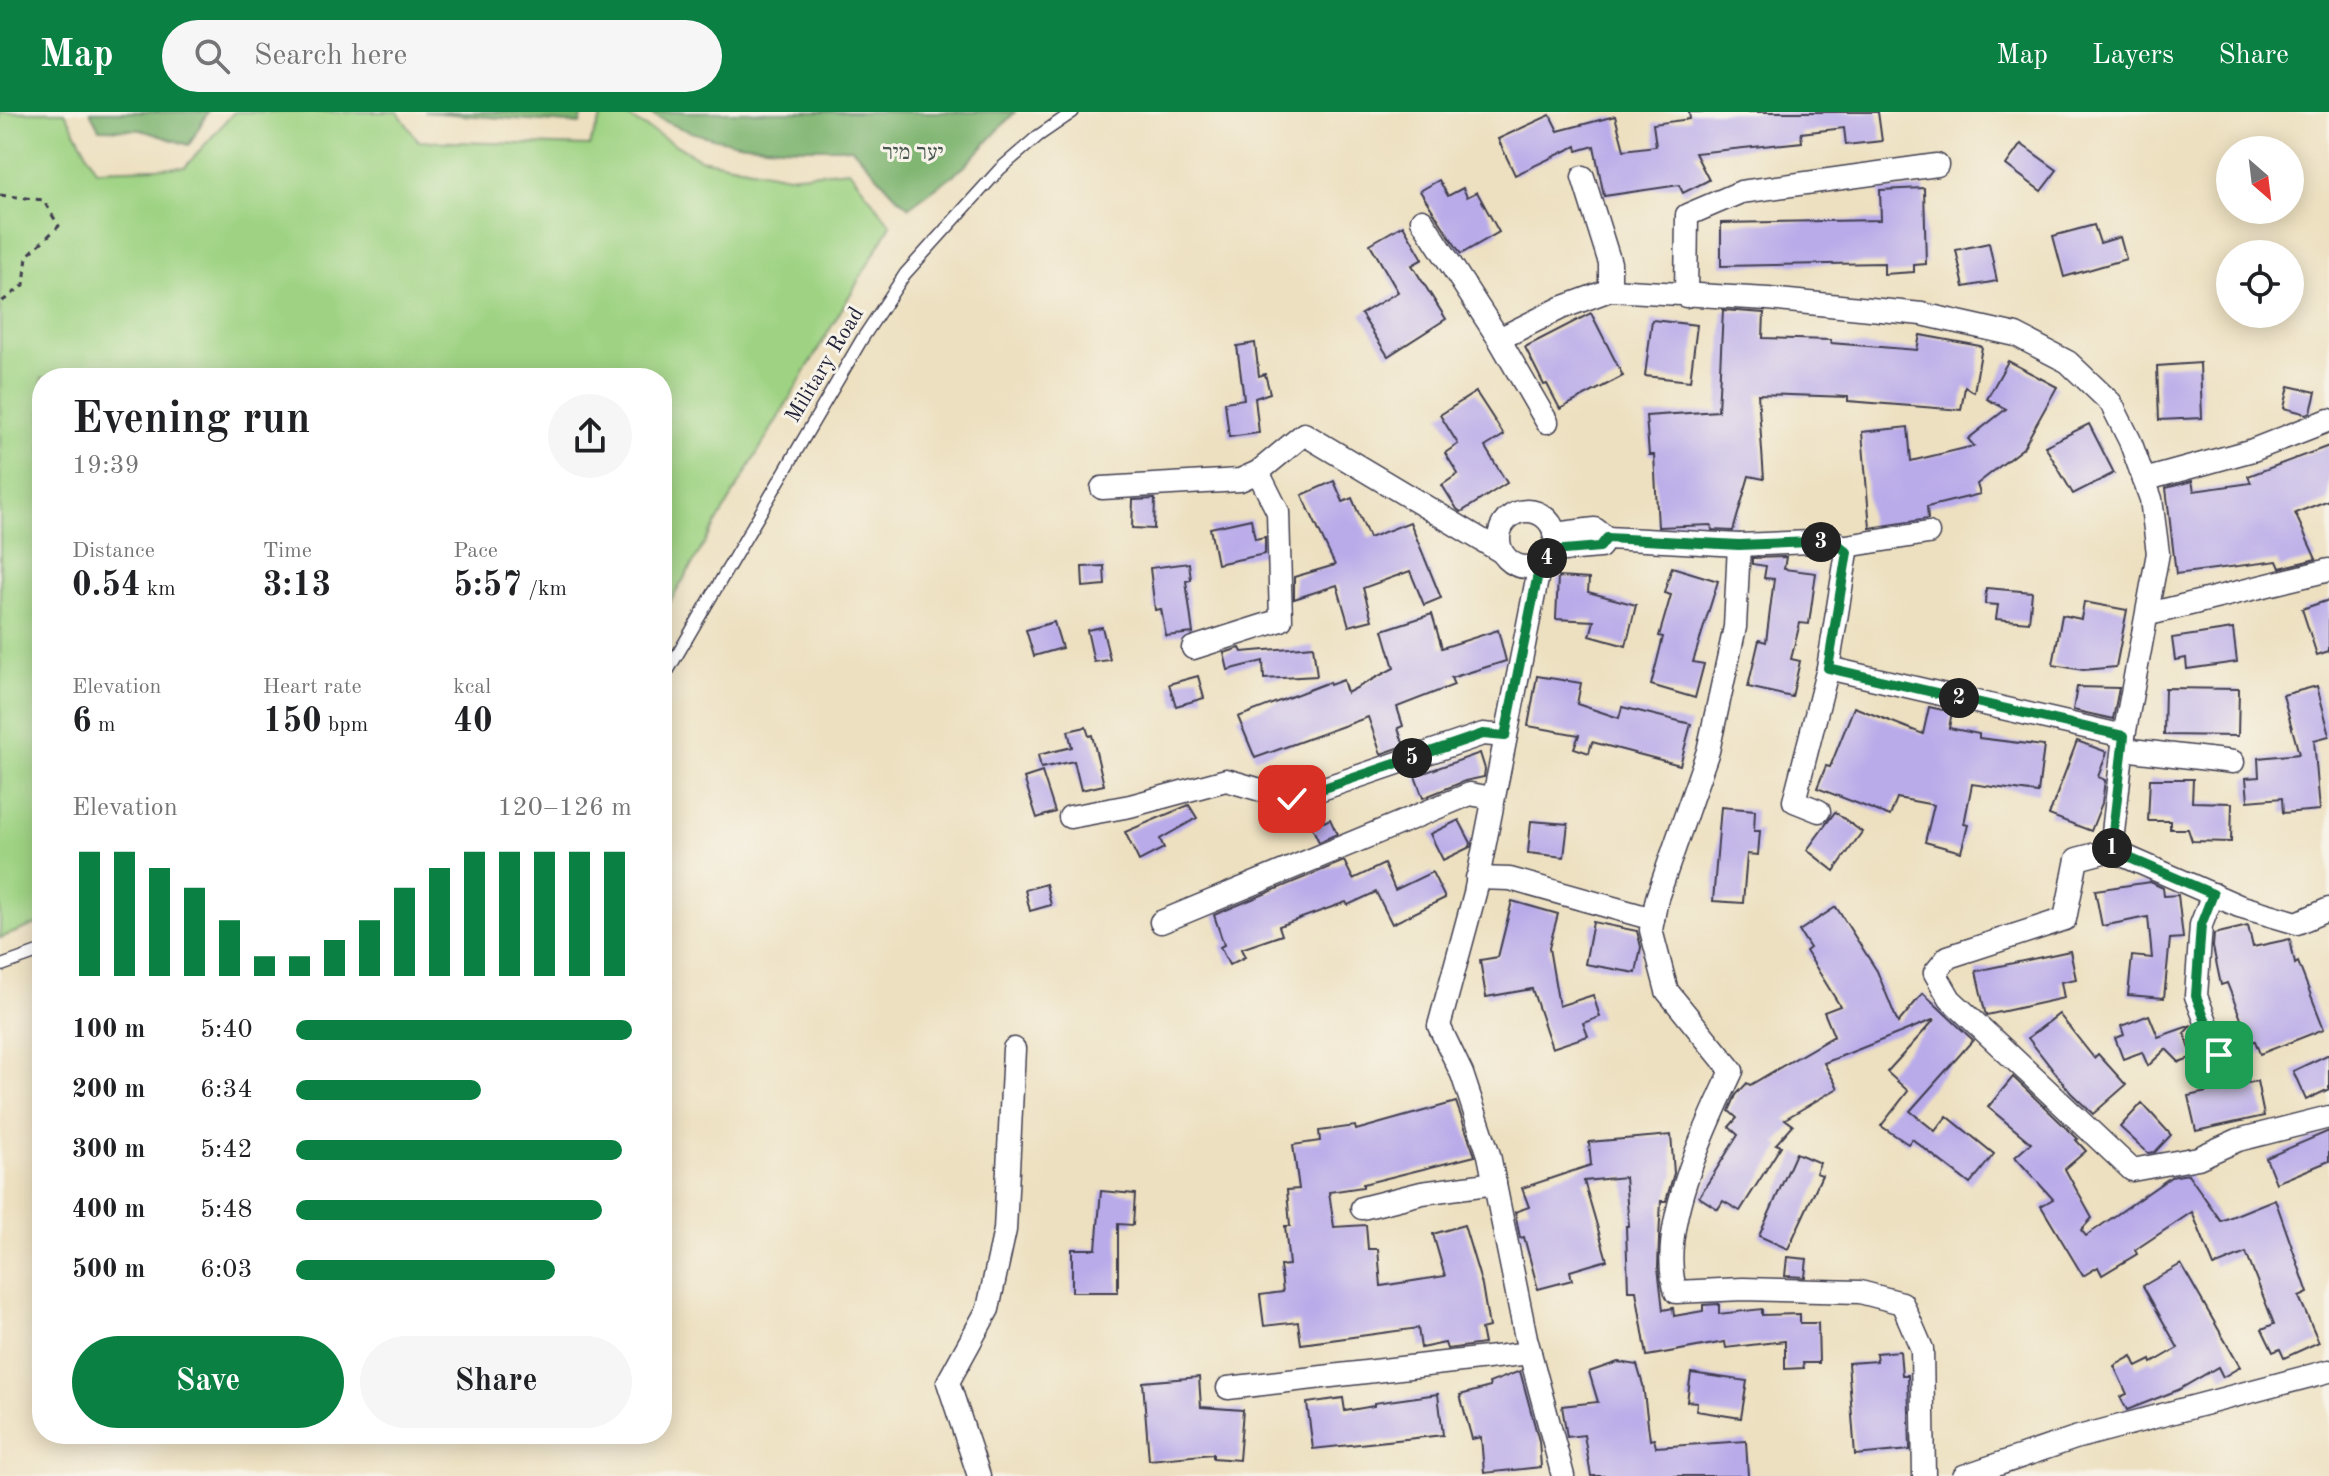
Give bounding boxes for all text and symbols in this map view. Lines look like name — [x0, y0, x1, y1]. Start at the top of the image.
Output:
search box — [162, 20, 722, 92]
icon: search — [190, 34, 234, 78]
text: Map — [40, 37, 114, 75]
text: Search here — [254, 41, 407, 71]
text: Map — [1996, 42, 2048, 70]
text: Layers — [2092, 42, 2174, 70]
text: Share — [2218, 42, 2289, 70]
north arrow — [2216, 136, 2304, 224]
map controls — [2216, 136, 2304, 328]
park label: יער מיר — [883, 142, 943, 164]
button: locate — [2216, 240, 2304, 328]
street label: Military Road — [782, 303, 868, 427]
button: share — [548, 394, 632, 478]
text: Evening run — [72, 398, 310, 442]
text: 19:39 — [72, 453, 140, 479]
pin: 3 — [1801, 522, 1841, 562]
text: 3 — [1815, 531, 1827, 553]
pin: 4 — [1527, 538, 1567, 578]
text: Distance — [72, 540, 155, 562]
text: Time — [263, 540, 312, 562]
text: Pace — [453, 540, 498, 562]
text: 4 — [1541, 547, 1553, 569]
text: 0.54 — [72, 569, 141, 603]
text: 3:13 — [263, 569, 331, 603]
text: 5:57 — [453, 569, 522, 603]
text: km — [141, 578, 176, 600]
text: /km — [522, 578, 567, 600]
text: Elevation — [72, 676, 162, 698]
text: Heart rate — [263, 676, 362, 698]
text: kcal — [453, 676, 491, 698]
pin: 2 — [1939, 678, 1979, 718]
text: 2 — [1953, 687, 1965, 709]
text: 6 — [72, 705, 92, 739]
text: 150 — [263, 705, 322, 739]
text: 40 — [453, 705, 493, 739]
text: m — [92, 714, 115, 736]
text: bpm — [322, 714, 368, 736]
pin: 5 — [1392, 738, 1432, 778]
text: 5 — [1406, 747, 1418, 769]
pin — [1258, 765, 1326, 833]
icon: check — [1270, 777, 1314, 821]
text: Elevation — [72, 795, 178, 821]
text: 120–126 m — [497, 795, 632, 821]
pin: 1 — [2092, 828, 2132, 868]
text: 1 — [2106, 837, 2118, 859]
text: 100 m — [72, 1017, 145, 1043]
text: 5:40 — [200, 1017, 253, 1043]
pin — [2185, 1021, 2253, 1089]
icon: arrive — [2197, 1033, 2241, 1077]
text: 200 m — [72, 1077, 145, 1103]
text: 6:34 — [200, 1077, 253, 1103]
text: 300 m — [72, 1137, 145, 1163]
text: 5:42 — [200, 1137, 253, 1163]
text: 400 m — [72, 1197, 145, 1223]
text: 5:48 — [200, 1197, 253, 1223]
text: 500 m — [72, 1257, 145, 1283]
text: 6:03 — [200, 1257, 253, 1283]
button: Save — [72, 1336, 344, 1428]
button: Share — [360, 1336, 632, 1428]

